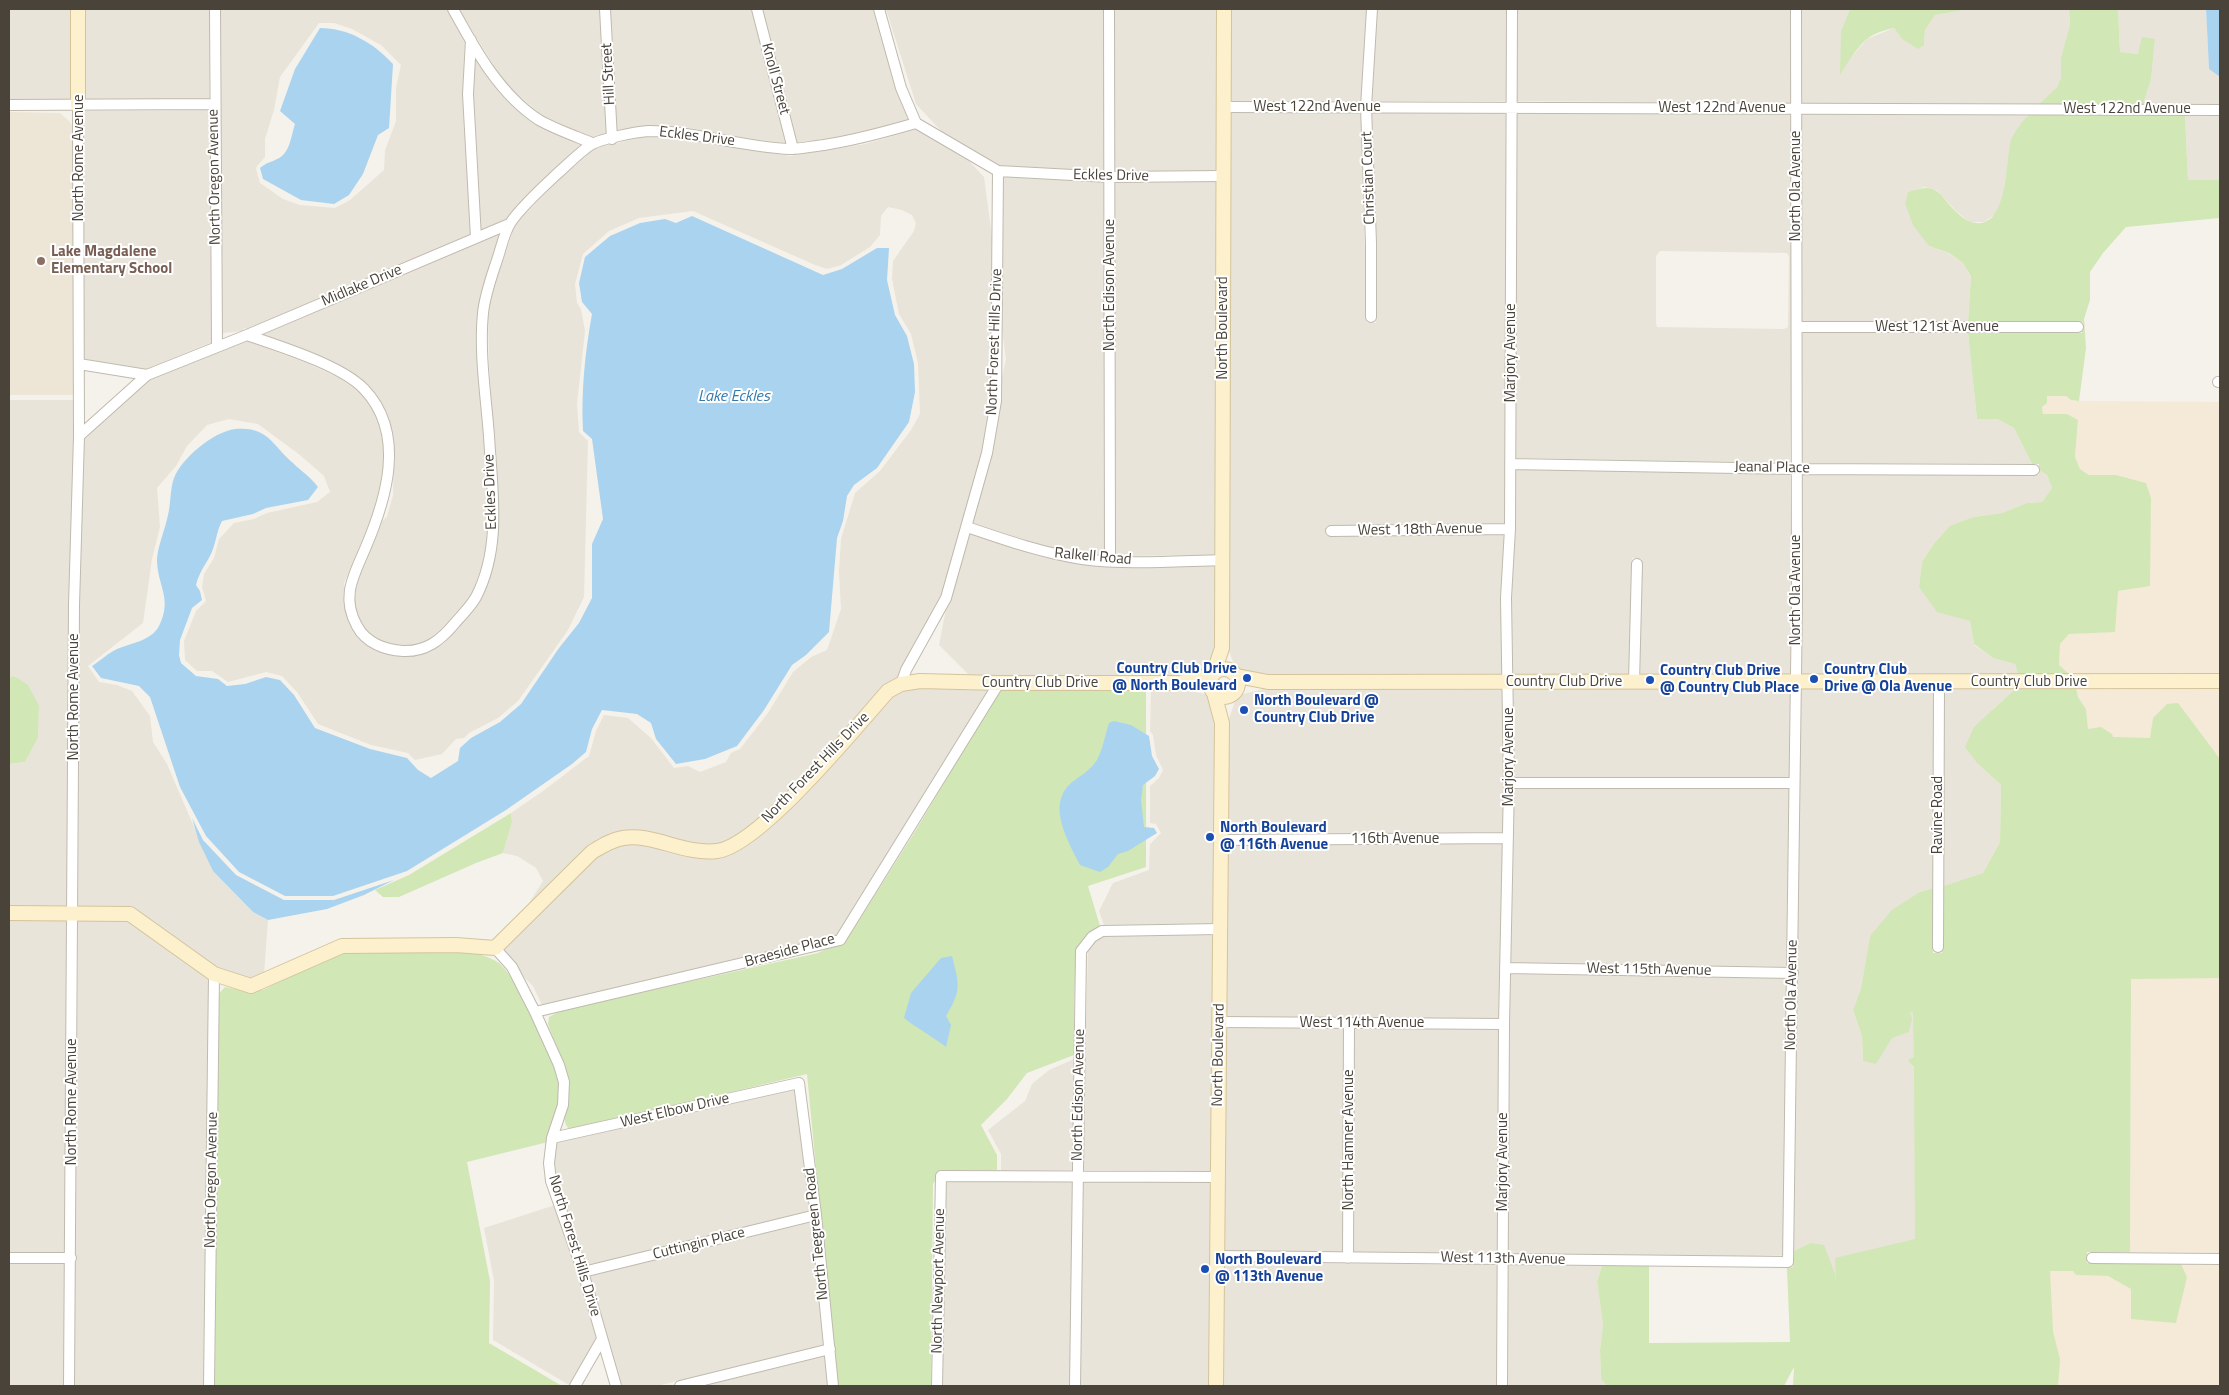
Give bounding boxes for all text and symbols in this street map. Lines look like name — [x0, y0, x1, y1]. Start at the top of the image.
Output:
street label: Knoll Street — [757, 41, 793, 117]
street label: Hill Street — [598, 42, 620, 106]
street label: North Rome Avenue — [70, 94, 88, 222]
street label: West 122nd Avenue — [1253, 98, 1381, 116]
street label: West 122nd Avenue — [1658, 99, 1786, 117]
street label: West 122nd Avenue — [2063, 100, 2191, 118]
street label: North Oregon Avenue — [205, 109, 225, 245]
street label: Eckles Drive — [658, 123, 736, 151]
street label: Christian Court — [1358, 131, 1380, 225]
street label: North Ola Avenue — [1787, 131, 1805, 241]
street label: Eckles Drive — [1073, 166, 1149, 186]
street label: North Edison Avenue — [1101, 219, 1119, 351]
place label: Lake Magdalene Elementary School — [51, 243, 172, 278]
marker: Lake Magdalene Elementary School — [35, 255, 47, 267]
street label: Midlake Drive — [319, 261, 405, 311]
street label: North Forest Hills Drive — [983, 268, 1007, 416]
street label: North Boulevard — [1214, 276, 1232, 380]
street label: Marjory Avenue — [1502, 303, 1520, 403]
street label: West 121st Avenue — [1875, 318, 1999, 336]
water label: Lake Eckles — [698, 387, 770, 407]
street label: Eckles Drive — [481, 454, 501, 530]
street label: Jeanal Place — [1734, 458, 1810, 478]
street label: West 118th Avenue — [1357, 520, 1483, 540]
street label: North Ola Avenue — [1787, 535, 1805, 645]
street label: Ralkell Road — [1054, 545, 1132, 569]
street label: North Rome Avenue — [65, 633, 83, 761]
place label: Country Club Drive @ North Boulevard — [1112, 660, 1237, 695]
place label: Country Club Drive @ Ola Avenue — [1824, 661, 1952, 696]
place label: Country Club Drive @ Country Club Place — [1660, 662, 1799, 697]
marker: Country Club Drive @ North Boulevard — [1241, 672, 1253, 684]
street label: Country Club Drive — [1506, 673, 1622, 691]
marker: Country Club Drive @ Ola Avenue — [1808, 673, 1820, 685]
street label: Country Club Drive — [1971, 673, 2087, 691]
street label: Country Club Drive — [982, 674, 1098, 692]
marker: Country Club Drive @ Country Club Place — [1644, 674, 1656, 686]
place label: North Boulevard @ Country Club Drive — [1254, 692, 1379, 727]
marker: North Boulevard @ Country Club Drive — [1238, 704, 1250, 716]
street label: Marjory Avenue — [1500, 707, 1518, 807]
street label: North Forest Hills Drive — [758, 709, 874, 827]
street label: Ravine Road — [1929, 776, 1947, 854]
place label: North Boulevard @ 116th Avenue — [1220, 819, 1328, 854]
street label: 116th Avenue — [1351, 830, 1439, 848]
marker: North Boulevard @ 116th Avenue — [1204, 831, 1216, 843]
street label: Braeside Place — [743, 930, 837, 972]
street label: North Ola Avenue — [1782, 939, 1802, 1051]
street label: West 115th Avenue — [1586, 960, 1712, 980]
street label: North Boulevard — [1209, 1003, 1229, 1107]
street label: West 114th Avenue — [1300, 1014, 1424, 1032]
street label: North Edison Avenue — [1069, 1029, 1089, 1161]
street label: North Rome Avenue — [63, 1038, 81, 1166]
street label: North Hamner Avenue — [1340, 1069, 1358, 1211]
street label: West Elbow Drive — [619, 1090, 731, 1132]
street label: North Oregon Avenue — [202, 1112, 222, 1248]
street label: Marjory Avenue — [1494, 1112, 1512, 1212]
street label: North Teegreen Road — [801, 1167, 833, 1301]
street label: North Forest Hills Drive — [544, 1173, 604, 1319]
street label: North Newport Avenue — [929, 1208, 949, 1354]
street label: Cuttingin Place — [651, 1224, 747, 1264]
street label: West 113th Avenue — [1440, 1249, 1566, 1269]
place label: North Boulevard @ 113th Avenue — [1215, 1251, 1323, 1286]
marker: North Boulevard @ 113th Avenue — [1199, 1263, 1211, 1275]

